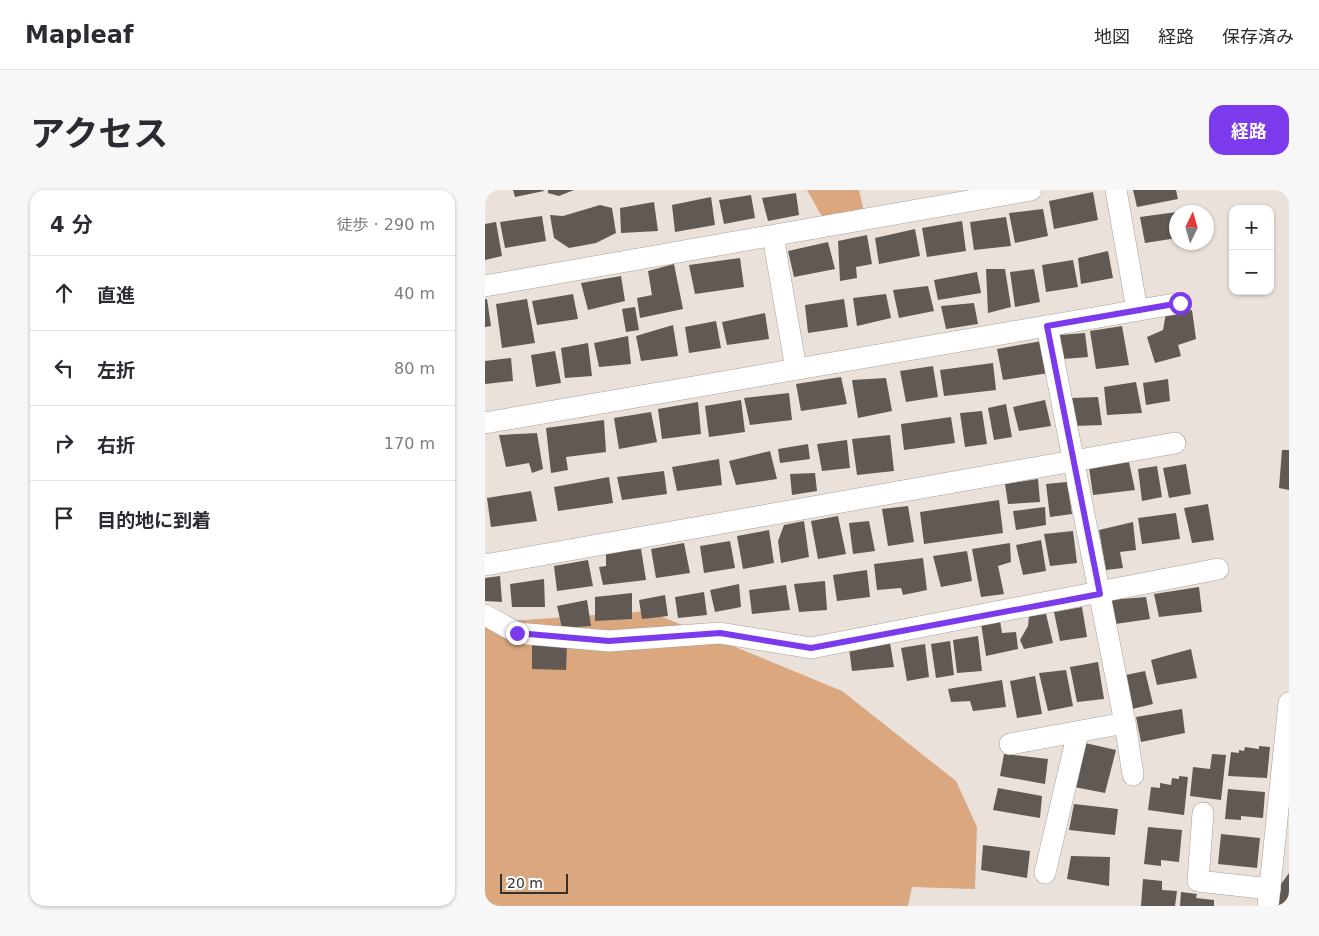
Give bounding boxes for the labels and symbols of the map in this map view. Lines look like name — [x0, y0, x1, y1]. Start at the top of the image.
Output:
north arrow — [1169, 205, 1214, 250]
route start — [1169, 292, 1192, 315]
route end — [506, 622, 529, 645]
scale bar — [500, 871, 567, 894]

